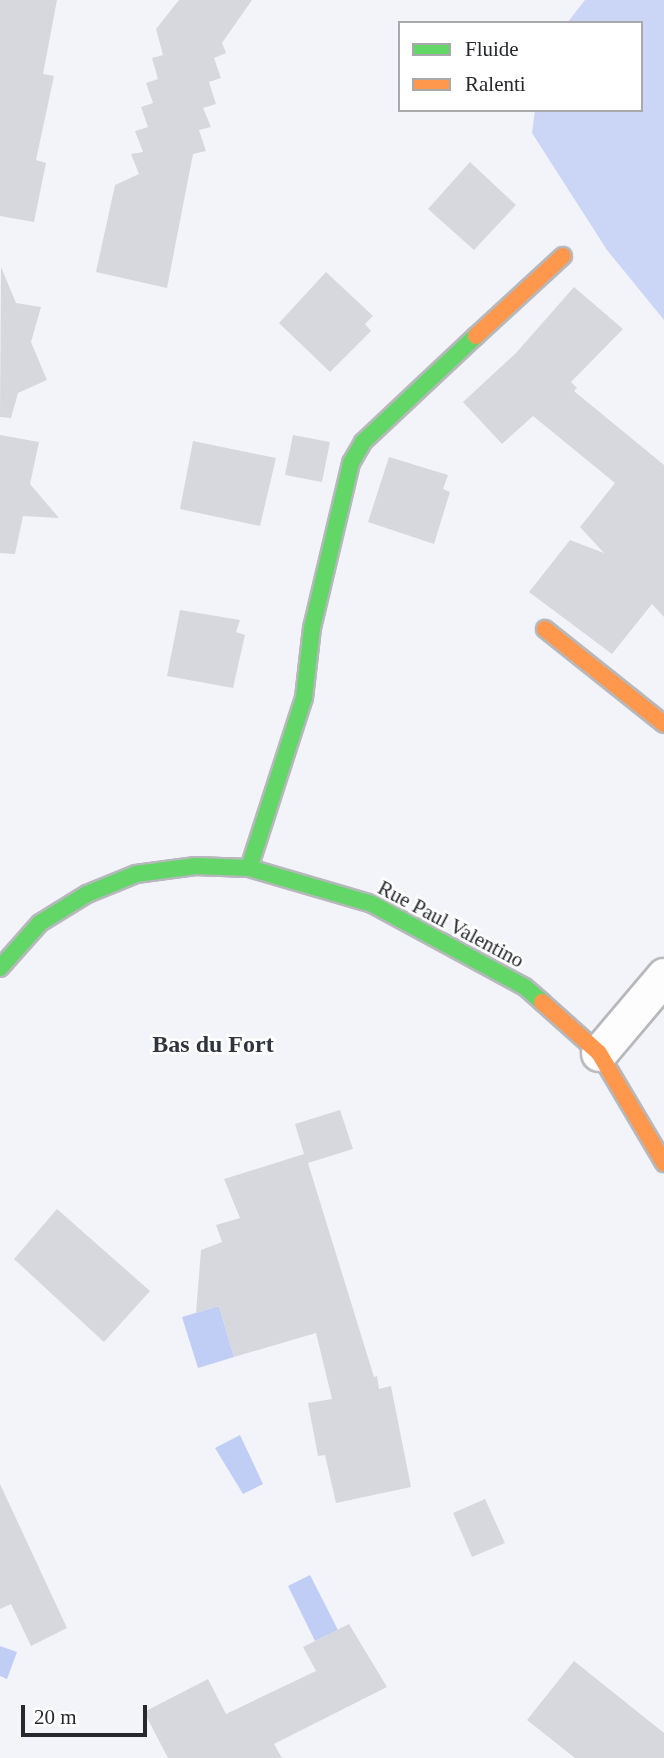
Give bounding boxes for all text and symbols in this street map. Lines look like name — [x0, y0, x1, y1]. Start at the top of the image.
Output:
legend — [398, 21, 643, 112]
text: Fluide — [465, 37, 519, 61]
text: Ralenti — [465, 72, 526, 96]
street label: Rue Paul Valentino — [374, 875, 528, 973]
district label: Bas du Fort — [152, 1031, 274, 1059]
scale bar — [24, 1692, 150, 1736]
text: 20 m — [34, 1705, 77, 1729]

